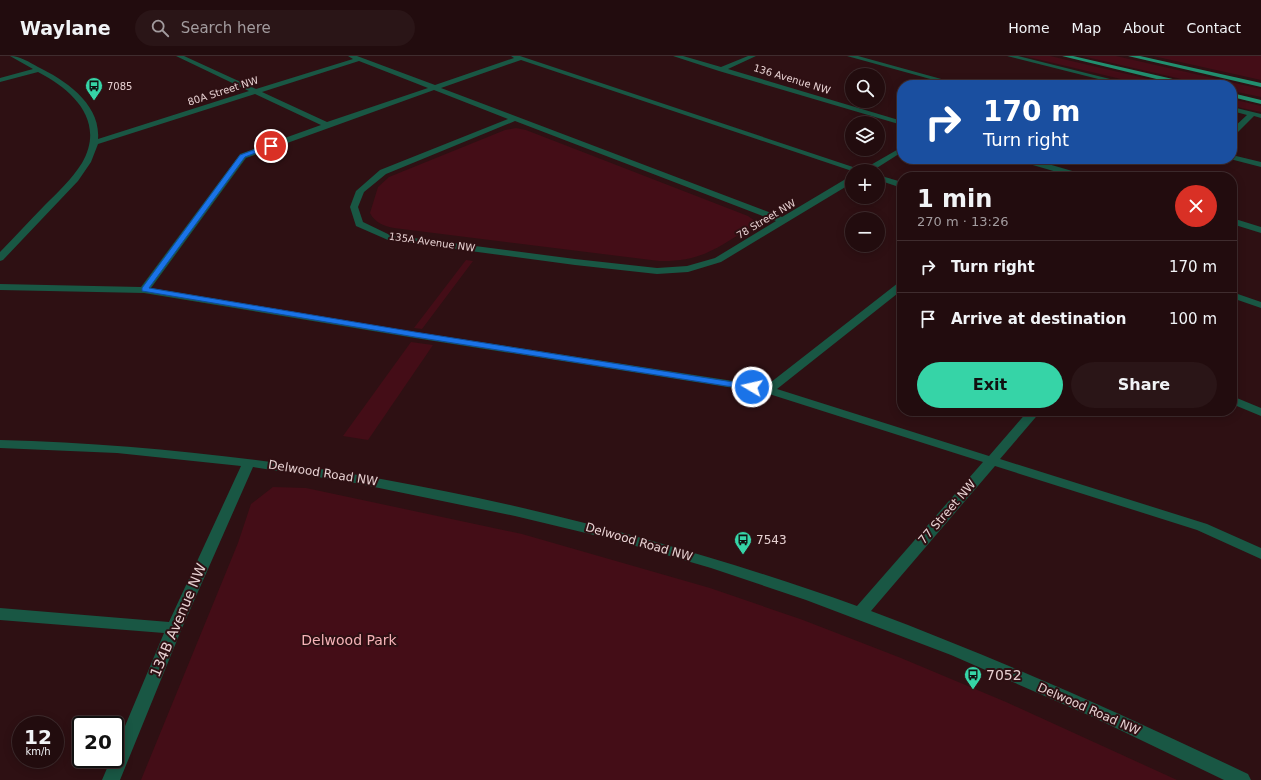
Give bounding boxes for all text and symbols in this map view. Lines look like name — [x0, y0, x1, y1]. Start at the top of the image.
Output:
search box — [135, 10, 415, 46]
text: Waylane — [20, 17, 111, 39]
icon: search — [149, 17, 171, 39]
text: Search here — [181, 19, 271, 37]
text: Home — [1008, 20, 1050, 36]
text: Map — [1072, 20, 1101, 36]
text: About — [1123, 20, 1165, 36]
text: Contact — [1187, 20, 1241, 36]
street label: 136 Avenue NW — [752, 62, 832, 96]
map controls — [845, 68, 885, 252]
button: search — [845, 68, 885, 108]
street label: 80A Street NW — [186, 74, 260, 108]
bus stop icon: 7085 — [84, 76, 104, 101]
place label: 7085 — [107, 81, 132, 92]
text: 170 m — [983, 95, 1080, 128]
icon: right — [917, 96, 969, 148]
button: layers — [845, 116, 885, 156]
pin — [254, 129, 288, 163]
text: Turn right — [983, 129, 1069, 150]
icon: arrive — [260, 135, 282, 157]
button: + — [845, 164, 885, 204]
text: 1 min — [917, 185, 992, 213]
button: close — [1175, 185, 1217, 227]
street label: 78 Street NW — [735, 197, 798, 241]
button: − — [845, 212, 885, 252]
text: 270 m · 13:26 — [917, 214, 1008, 229]
street label: 135A Avenue NW — [388, 231, 476, 254]
icon: right — [917, 256, 939, 278]
text: Turn right — [951, 258, 1035, 276]
text: 170 m — [1169, 258, 1217, 276]
icon: arrive — [917, 308, 939, 330]
text: Arrive at destination — [951, 310, 1126, 328]
text: 100 m — [1169, 310, 1217, 328]
button: Exit — [917, 362, 1063, 408]
button: Share — [1071, 362, 1217, 408]
position arrow — [731, 366, 773, 408]
street label: Delwood Road NW — [267, 457, 379, 489]
street label: 77 Street NW — [915, 477, 979, 547]
street label: Delwood Road NW — [584, 520, 694, 564]
bus stop icon: 7543 — [733, 530, 753, 555]
place label: 7543 — [756, 533, 787, 547]
street label: 134B Avenue NW — [147, 561, 209, 679]
park label: Delwood Park — [301, 632, 398, 648]
bus stop icon: 7052 — [963, 665, 983, 690]
place label: 7052 — [986, 667, 1022, 683]
street label: Delwood Road NW — [1036, 680, 1143, 738]
speed limit sign: 20 — [72, 716, 124, 768]
text: 12 — [24, 725, 52, 749]
text: km/h — [25, 746, 51, 757]

